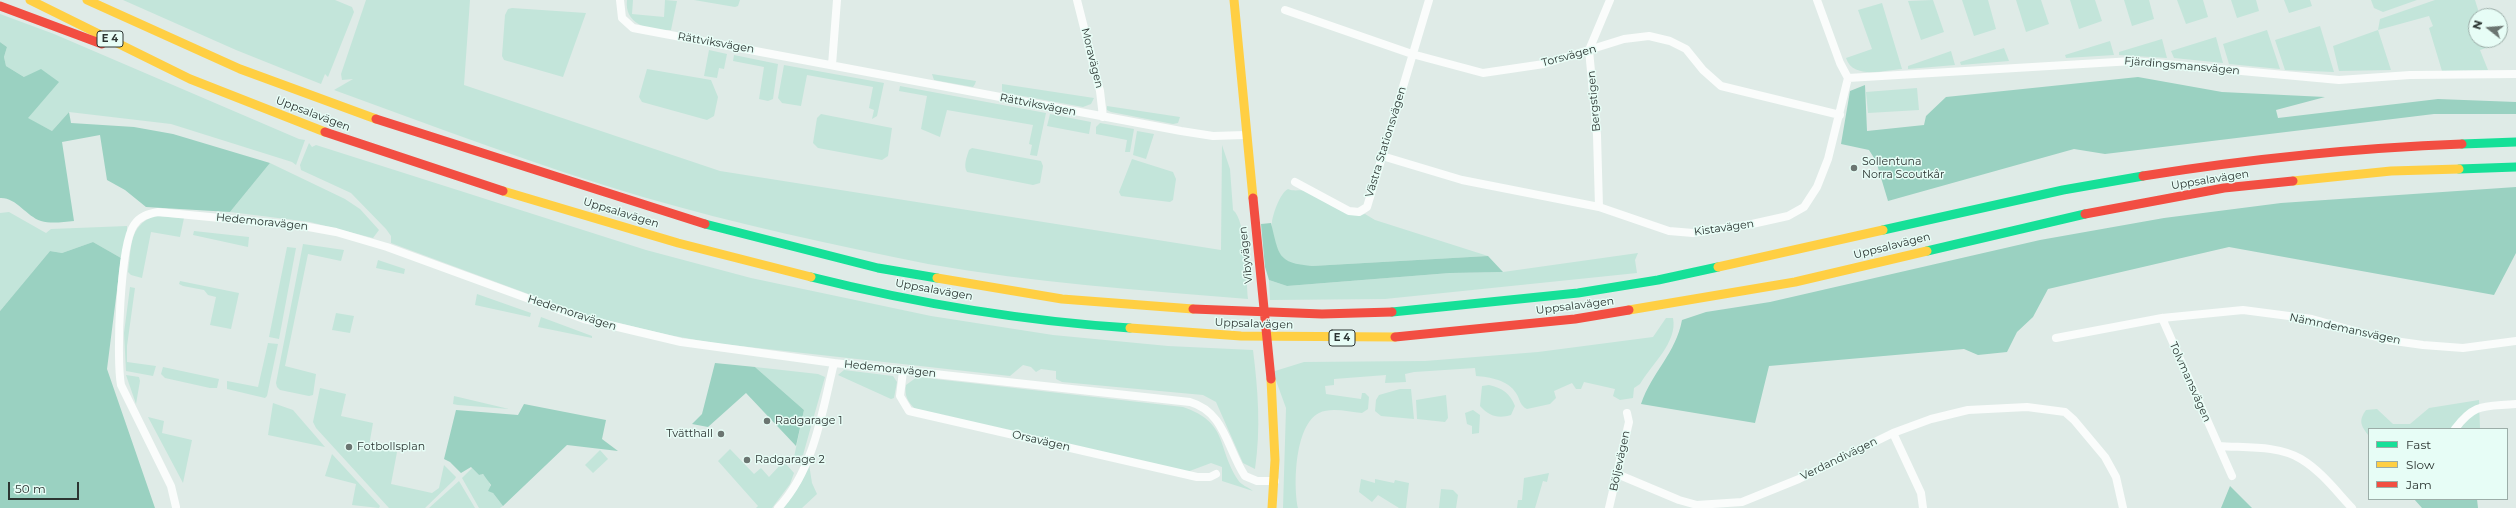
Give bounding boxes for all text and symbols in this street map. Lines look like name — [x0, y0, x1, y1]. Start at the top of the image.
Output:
north arrow — [2468, 8, 2508, 48]
text: N — [2469, 18, 2485, 31]
street label: Moravägen — [1078, 27, 1106, 89]
street label: Rättviksvägen — [677, 30, 755, 56]
road number: E 4 — [97, 31, 123, 47]
street label: Torsvägen — [1540, 42, 1598, 70]
street label: Fjärdingsmansvägen — [2124, 54, 2240, 78]
street label: Bergstigen — [1585, 70, 1603, 132]
street label: Västra Stationsvägen — [1363, 85, 1409, 199]
street label: Rättviksvägen — [999, 91, 1077, 119]
street label: Uppsalavägen — [274, 94, 352, 134]
place label: Sollentuna Norra Scoutkår — [1862, 155, 1944, 181]
marker: Sollentuna Norra Scoutkår — [1849, 163, 1859, 173]
street label: Uppsalavägen — [2170, 167, 2250, 193]
street label: Uppsalavägen — [581, 195, 661, 231]
street label: Hedemoravägen — [215, 211, 309, 233]
street label: Kistavägen — [1693, 217, 1755, 239]
street label: Vibyvägen — [1236, 226, 1256, 284]
street label: Uppsalavägen — [1852, 230, 1932, 262]
street label: Uppsalavägen — [894, 277, 974, 303]
street label: Hedemoravägen — [526, 292, 618, 334]
street label: Uppsalavägen — [1535, 295, 1615, 317]
street label: Nämndemansvägen — [2288, 311, 2402, 347]
street label: Uppsalavägen — [1214, 316, 1294, 332]
road number: E 4 — [1329, 330, 1355, 346]
street label: Tolvmansvägen — [2166, 340, 2214, 424]
street label: Hedemoravägen — [843, 358, 937, 380]
place label: Radgarage 1 — [775, 414, 842, 428]
marker: Radgarage 1 — [762, 416, 772, 426]
place label: Tvätthall — [666, 427, 713, 441]
street label: Orsavägen — [1011, 428, 1071, 454]
legend — [2368, 428, 2508, 500]
marker: Tvätthall — [716, 429, 726, 439]
street label: Böljevägen — [1607, 430, 1633, 492]
street label: Verdandivägen — [1799, 435, 1879, 483]
text: Fast — [2406, 437, 2431, 452]
place label: Fotbollsplan — [357, 440, 425, 454]
marker: Fotbollsplan — [344, 442, 354, 452]
place label: Radgarage 2 — [755, 453, 825, 467]
marker: Radgarage 2 — [742, 455, 752, 465]
text: Slow — [2406, 457, 2435, 472]
scale bar — [10, 474, 81, 500]
text: Jam — [2406, 477, 2432, 492]
text: 50 m — [15, 481, 46, 496]

